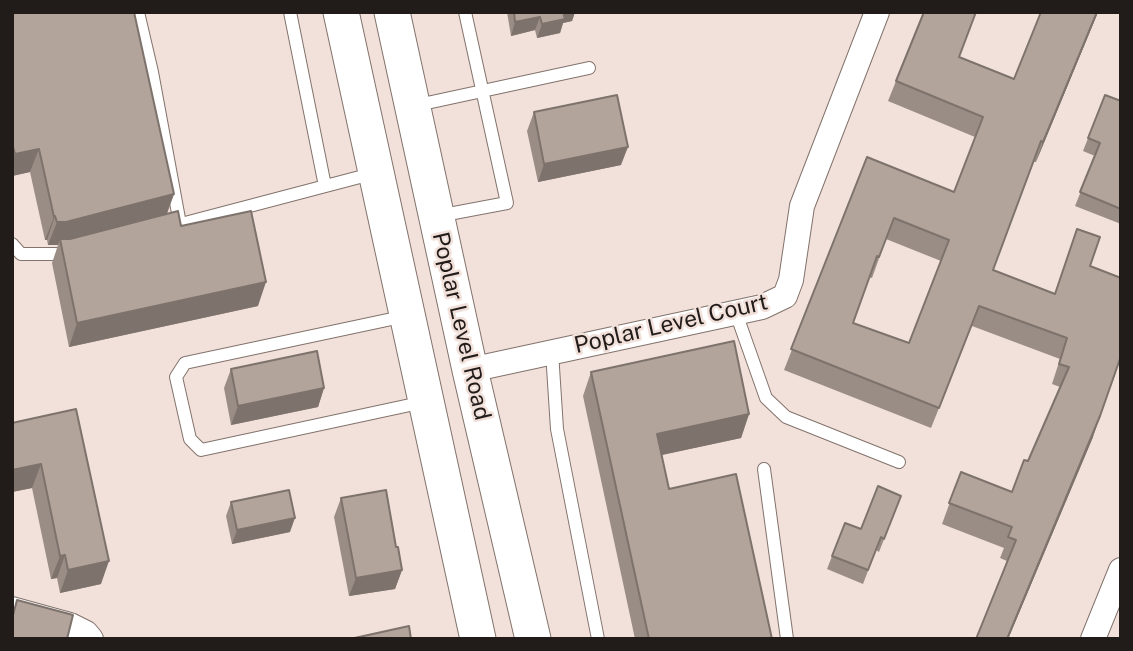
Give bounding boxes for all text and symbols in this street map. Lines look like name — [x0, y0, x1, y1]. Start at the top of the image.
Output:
street label: Poplar Level Road — [426, 229, 496, 423]
street label: Poplar Level Court — [572, 288, 770, 360]

